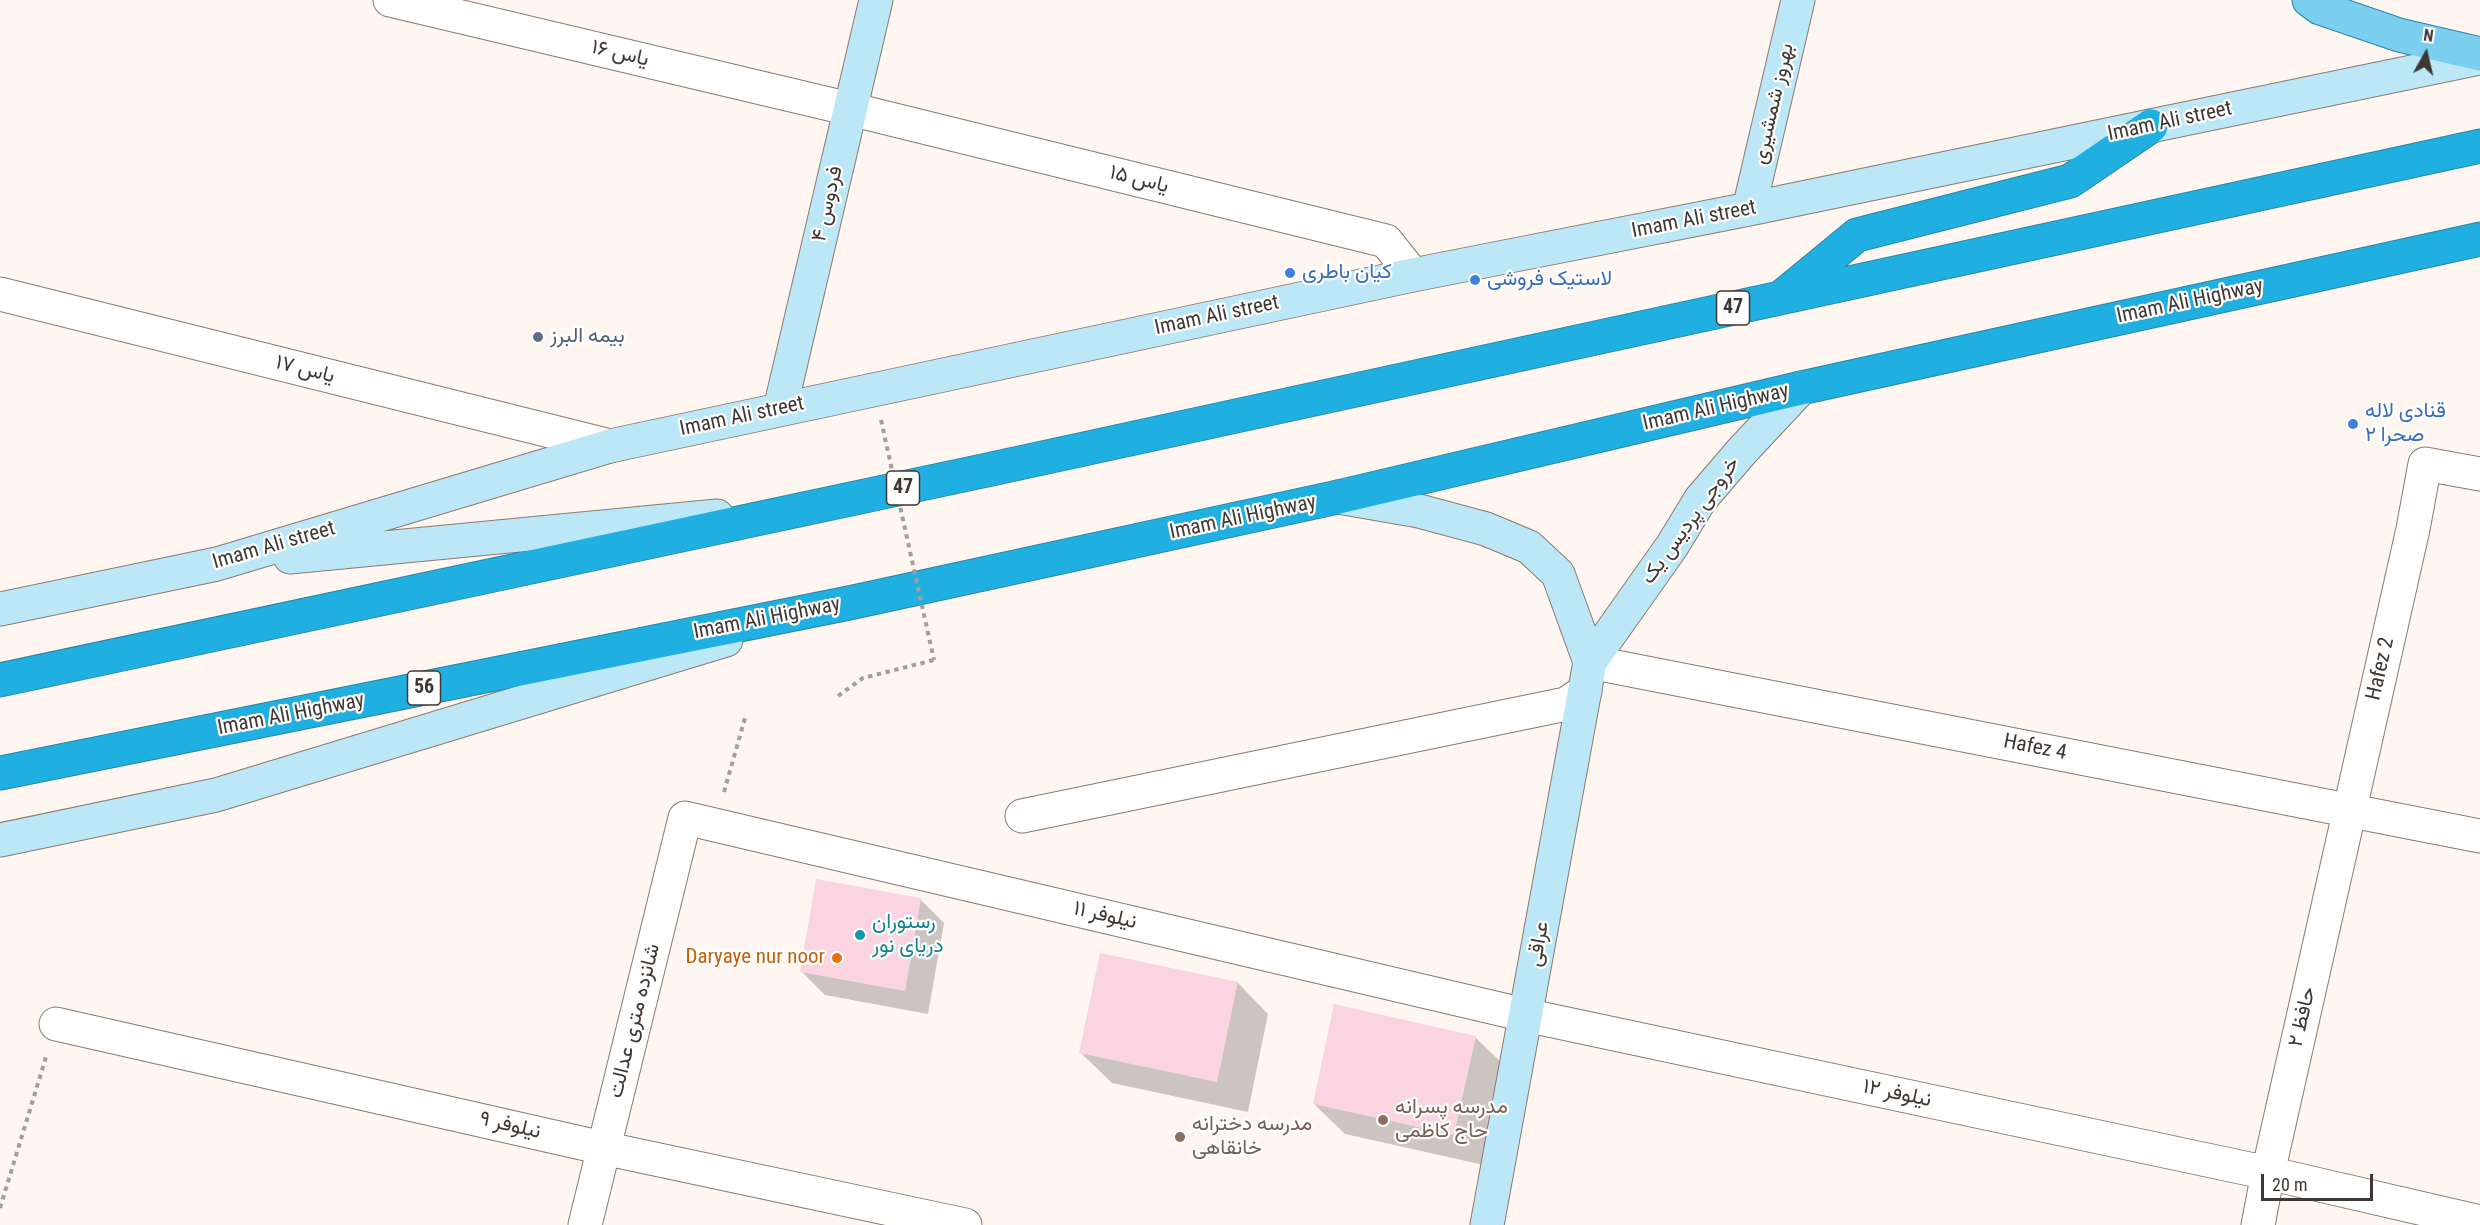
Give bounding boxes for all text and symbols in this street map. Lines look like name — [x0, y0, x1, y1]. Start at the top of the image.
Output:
north arrow — [2396, 24, 2456, 84]
text: N — [2422, 26, 2435, 46]
street label: یاس ۱۶ — [589, 35, 651, 73]
street label: بهروز شمشیری — [1748, 41, 1800, 167]
street label: Imam Ali street — [2106, 97, 2234, 147]
street label: یاس ۱۵ — [1107, 161, 1171, 199]
street label: فردوس ۴ — [807, 164, 849, 244]
street label: Imam Ali street — [1630, 196, 1758, 244]
place label: کیان باطری — [1302, 260, 1392, 286]
marker: کیان باطری — [1283, 266, 1297, 280]
place label: لاستیک فروشی — [1487, 267, 1612, 293]
marker: لاستیک فروشی — [1468, 273, 1482, 287]
street label: Imam Ali Highway — [2115, 274, 2265, 330]
street label: Imam Ali street — [1153, 291, 1281, 341]
road number: 47 — [1716, 291, 1750, 325]
place label: بیمه البرز — [550, 324, 625, 350]
marker: بیمه البرز — [531, 330, 545, 344]
street label: یاس ۱۷ — [273, 351, 337, 389]
street label: Imam Ali Highway — [1641, 379, 1791, 437]
street label: Imam Ali street — [678, 392, 806, 442]
place label: قنادی لاله صحرا ۲ — [2365, 399, 2446, 449]
marker: قنادی لاله صحرا ۲ — [2346, 417, 2360, 431]
street label: خروجی پردیس یک — [1636, 452, 1746, 590]
road number: 47 — [886, 471, 920, 505]
street label: Imam Ali Highway — [1168, 490, 1318, 546]
street label: Imam Ali street — [210, 516, 338, 576]
street label: Imam Ali Highway — [691, 592, 843, 646]
street label: Hafez 2 — [2362, 635, 2400, 703]
road number: 56 — [408, 671, 440, 705]
street label: Imam Ali Highway — [215, 688, 367, 742]
street label: Hafez 4 — [2001, 730, 2069, 766]
street label: نیلوفر ۱۱ — [1071, 896, 1139, 936]
place label: رستوران دریای نور — [872, 910, 943, 960]
street label: عراقی — [1523, 919, 1555, 969]
marker: رستوران دریای نور — [853, 928, 867, 942]
street label: شانزده متری عدالت — [604, 941, 666, 1101]
place label: Daryaye nur noor — [685, 945, 825, 971]
marker: Daryaye nur noor — [830, 951, 844, 965]
street label: حافظ ۲ — [2284, 984, 2322, 1050]
street label: نیلوفر ۱۲ — [1861, 1074, 1933, 1114]
place label: مدرسه پسرانه حاج کاظمی — [1395, 1095, 1508, 1145]
street label: نیلوفر ۹ — [477, 1107, 543, 1145]
place label: مدرسه دخترانه خانقاهی — [1192, 1112, 1312, 1162]
marker: مدرسه پسرانه حاج کاظمی — [1376, 1113, 1390, 1127]
marker: مدرسه دخترانه خانقاهی — [1173, 1130, 1187, 1144]
scale bar — [2264, 1162, 2376, 1200]
text: 20 m — [2272, 1174, 2307, 1195]

